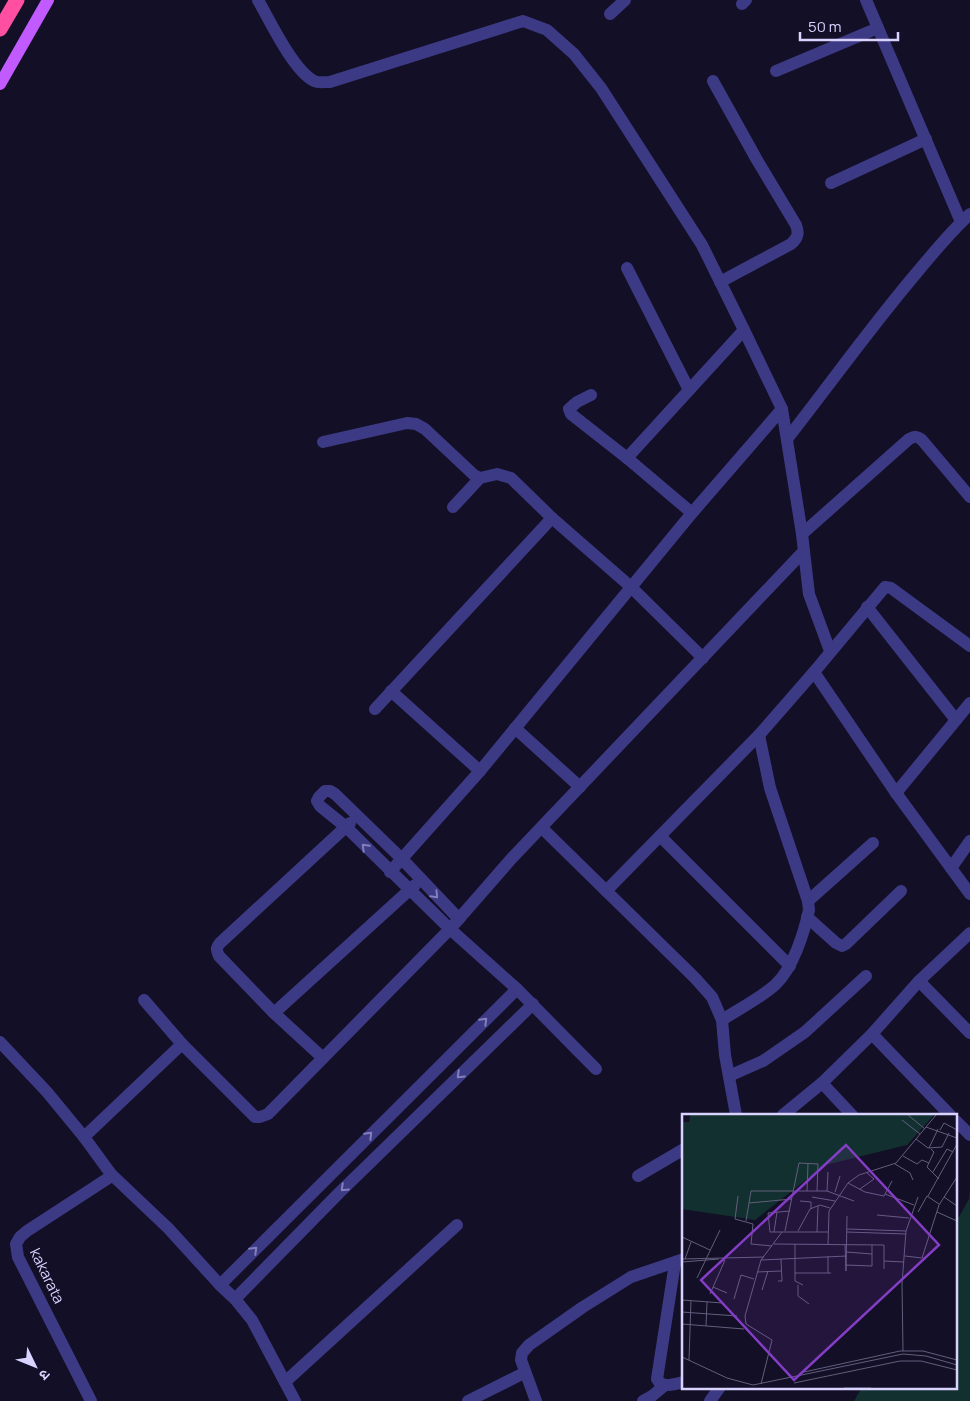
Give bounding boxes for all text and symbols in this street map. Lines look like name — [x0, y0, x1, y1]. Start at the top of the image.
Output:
scale bar — [800, 10, 898, 42]
text: 50 m — [808, 16, 842, 37]
one-way arrow — [362, 843, 371, 852]
one-way arrow — [429, 889, 438, 898]
one-way arrow — [479, 1018, 488, 1027]
one-way arrow — [457, 1069, 466, 1078]
inset map — [682, 1114, 958, 1388]
one-way arrow — [363, 1132, 372, 1141]
one-way arrow — [340, 1182, 349, 1191]
street label: kakarata — [25, 1245, 70, 1307]
one-way arrow — [248, 1247, 257, 1256]
north arrow — [10, 1341, 60, 1391]
text: उ — [35, 1366, 55, 1385]

